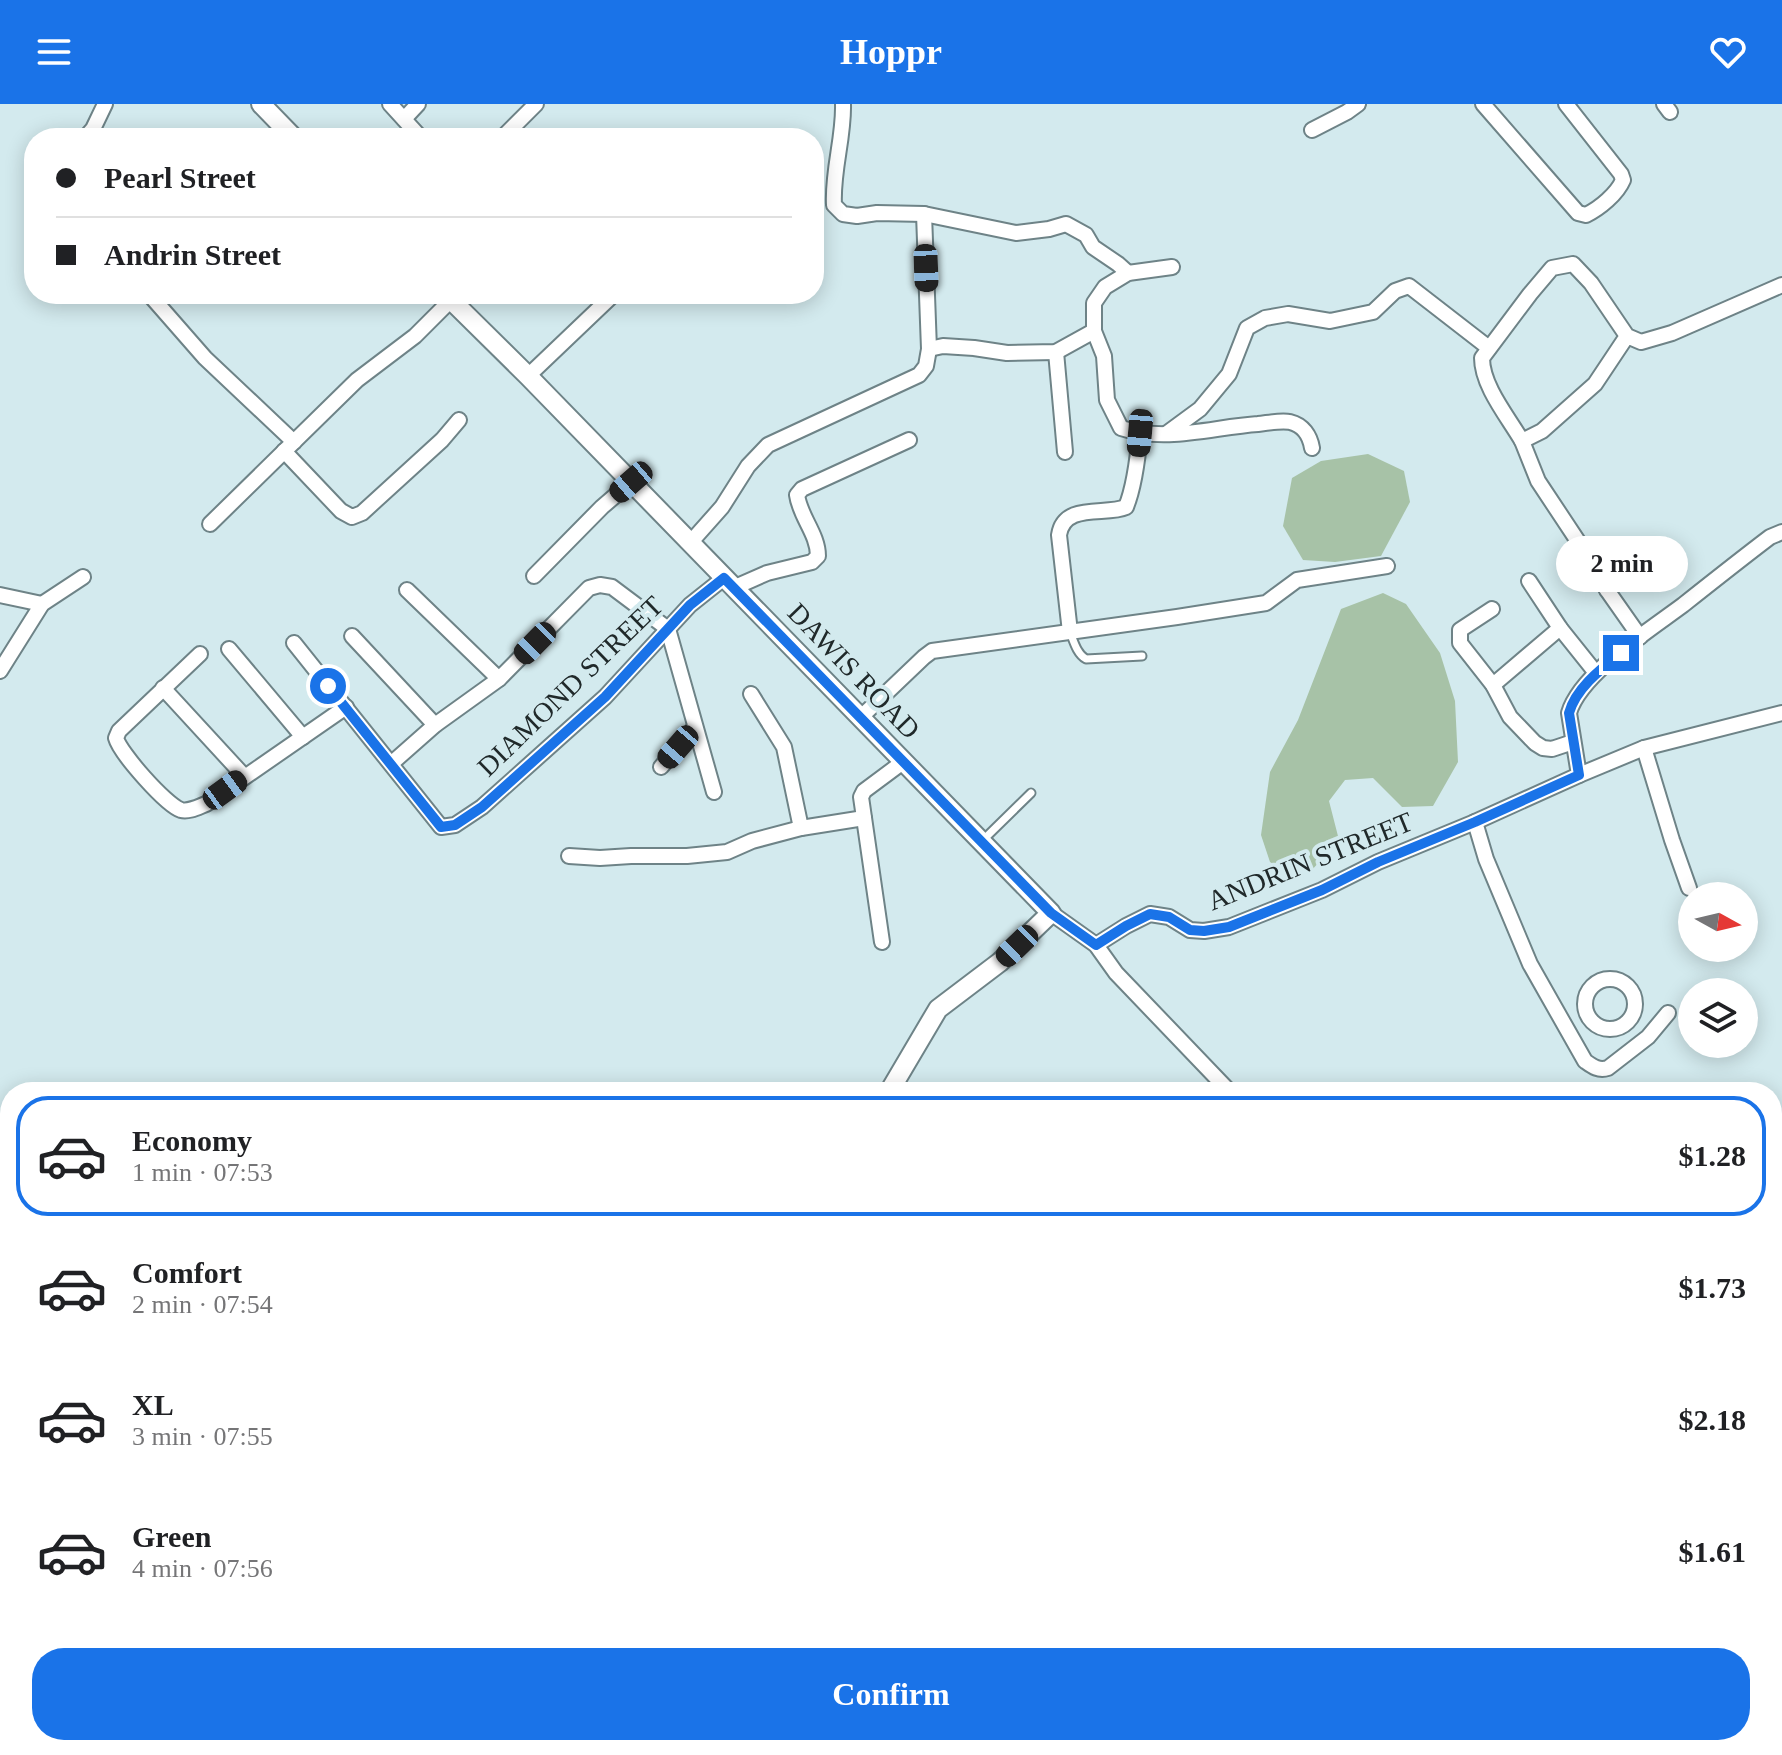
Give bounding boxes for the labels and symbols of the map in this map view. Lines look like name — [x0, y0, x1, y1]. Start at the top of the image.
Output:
car — [913, 244, 939, 292]
car — [1126, 408, 1154, 458]
car — [605, 457, 657, 507]
callout: 2 min — [1555, 537, 1687, 593]
street label: DIAMOND STREET — [471, 590, 669, 782]
street label: DAWIS ROAD — [782, 597, 926, 745]
car — [510, 618, 560, 668]
route end — [1603, 635, 1639, 671]
route start — [310, 668, 346, 704]
car — [653, 721, 703, 773]
car — [199, 766, 251, 814]
street label: ANDRIN STREET — [1203, 806, 1417, 916]
north arrow — [1678, 882, 1758, 962]
car — [991, 921, 1043, 971]

